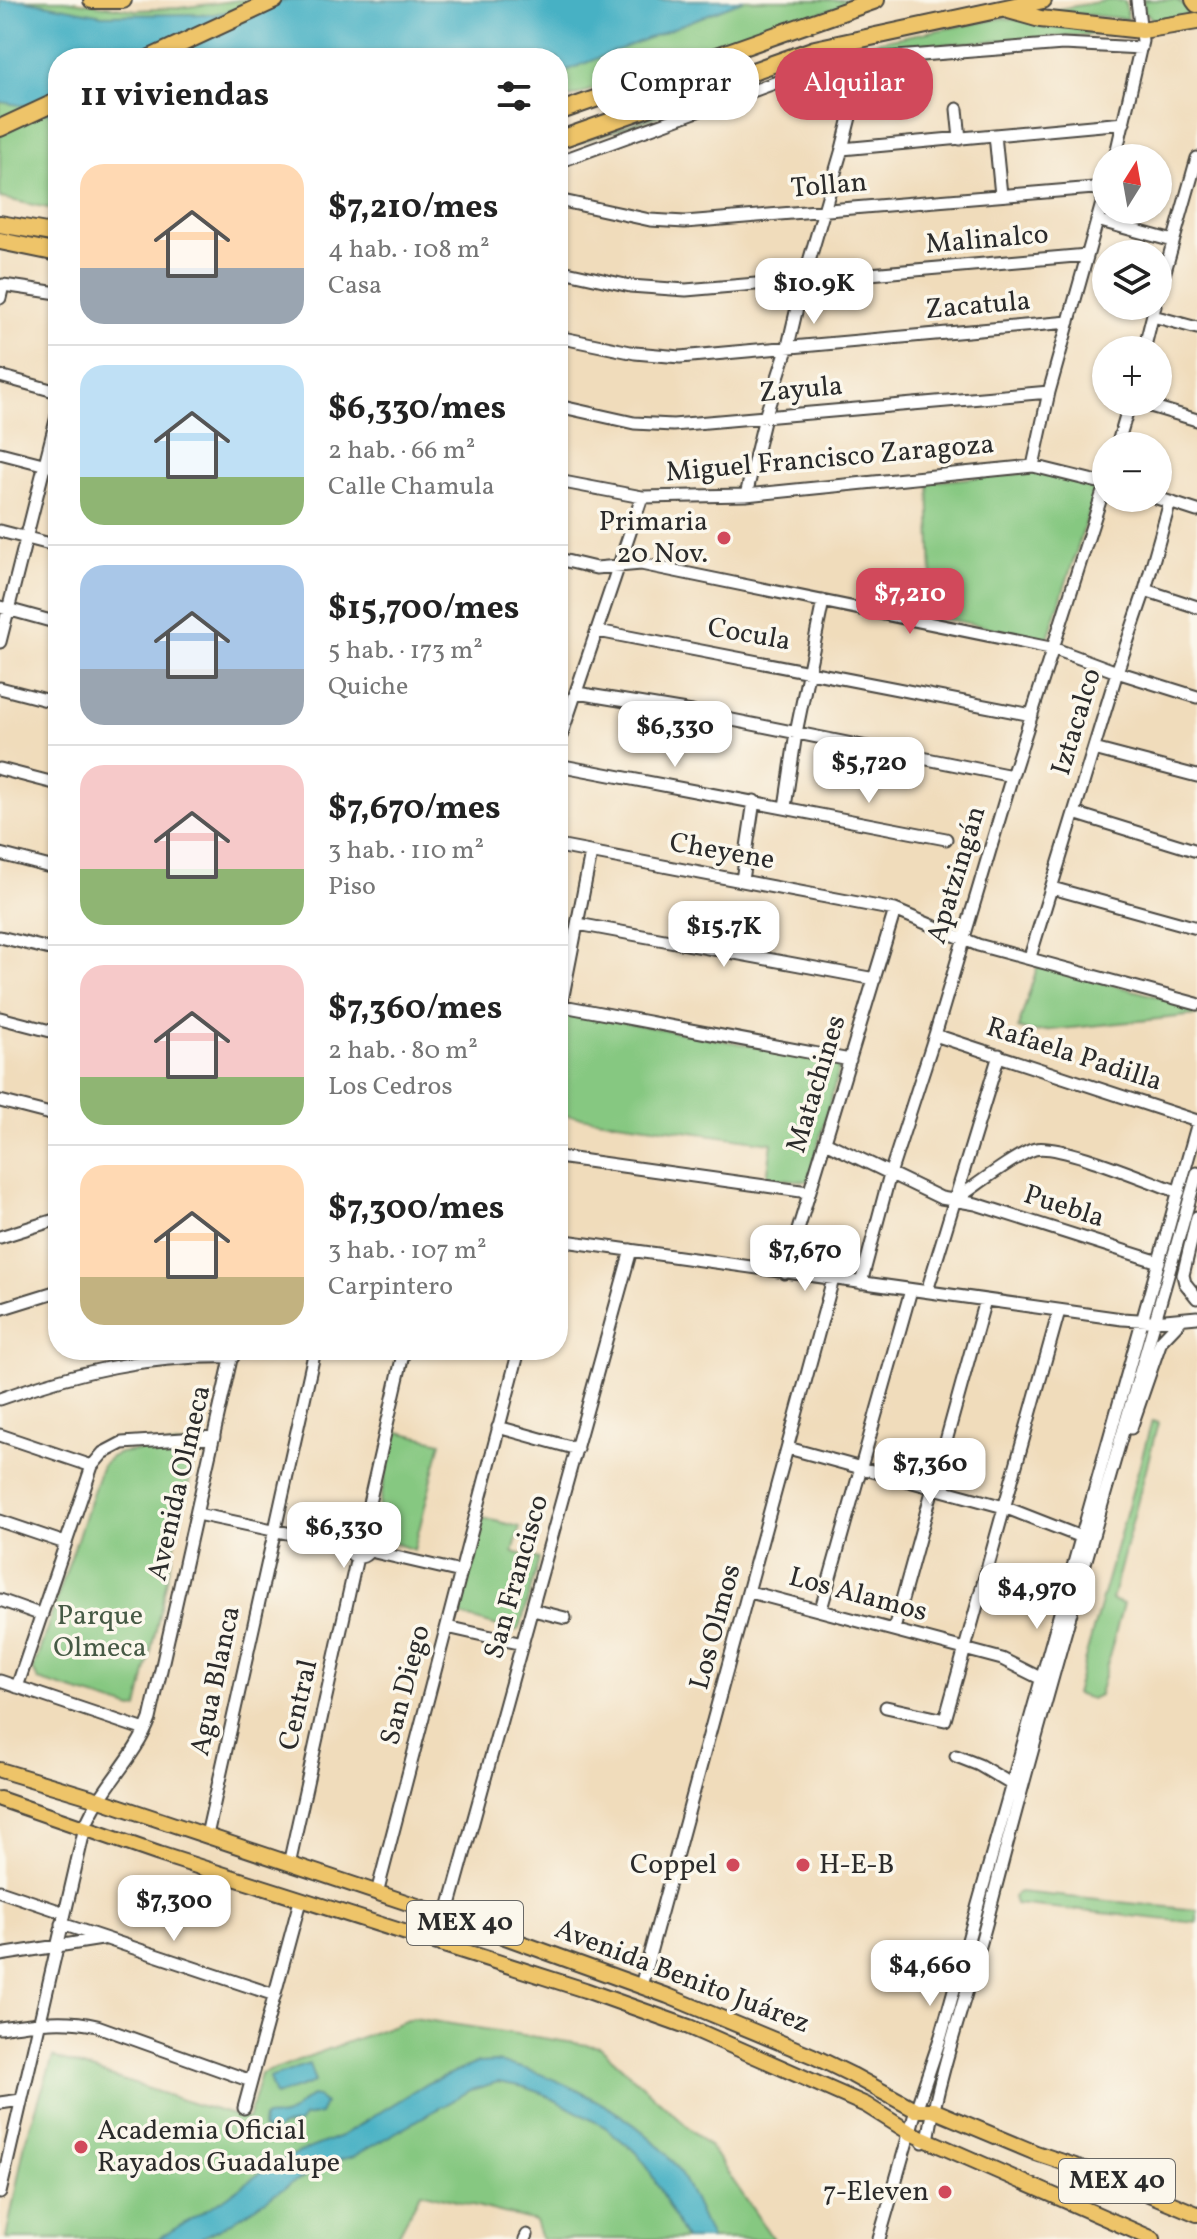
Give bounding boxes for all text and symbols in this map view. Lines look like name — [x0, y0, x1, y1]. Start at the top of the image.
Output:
chip: Comprar — [592, 48, 759, 120]
chip: Alquilar — [775, 48, 933, 120]
text: 11 viviendas — [80, 73, 269, 120]
icon: filters — [492, 74, 536, 118]
north arrow — [1092, 144, 1172, 224]
map controls — [1092, 144, 1172, 512]
street label: Tollan — [789, 163, 869, 209]
text: $7,210/mes — [328, 185, 498, 232]
icon: home — [144, 196, 240, 292]
street label: Malinalco — [924, 215, 1050, 265]
text: 4 hab. · 108 m² — [328, 232, 490, 268]
button: layers — [1092, 240, 1172, 320]
pin: $10.9K — [749, 258, 879, 326]
text: $10.9K — [773, 266, 855, 302]
text: Casa — [328, 268, 382, 304]
street label: Zacatula — [924, 282, 1032, 330]
button: + — [1092, 336, 1172, 416]
street label: Zayula — [757, 367, 845, 413]
text: $6,330/mes — [328, 386, 506, 433]
icon: home — [144, 397, 240, 493]
street label: Miguel Francisco Zaragoza — [664, 425, 996, 493]
button: − — [1092, 432, 1172, 512]
text: 2 hab. · 66 m² — [328, 433, 475, 469]
text: Calle Chamula — [328, 469, 495, 505]
place label: Primaria 20 Nov. — [599, 503, 708, 574]
marker: Primaria 20 Nov. — [715, 529, 733, 547]
pin: $7,210 — [845, 568, 975, 636]
text: $7,210 — [874, 576, 946, 612]
text: $15,700/mes — [328, 586, 520, 633]
icon: home — [144, 597, 240, 693]
street label: Cocula — [704, 609, 794, 661]
text: 5 hab. · 173 m² — [328, 633, 483, 669]
street label: Iztacalco — [1042, 664, 1112, 780]
text: Quiche — [328, 669, 408, 705]
pin: $6,330 — [610, 701, 740, 769]
text: $6,330 — [636, 709, 714, 745]
pin: $5,720 — [804, 737, 934, 805]
text: $5,720 — [831, 745, 907, 781]
text: $7,670/mes — [328, 786, 501, 833]
icon: home — [144, 797, 240, 893]
street label: Apatzingán — [918, 801, 996, 949]
street label: Cheyene — [666, 824, 778, 880]
text: 3 hab. · 110 m² — [328, 833, 484, 869]
text: Piso — [328, 869, 376, 905]
pin: $15.7K — [659, 901, 789, 969]
text: $15.7K — [686, 909, 762, 945]
text: $7,360/mes — [328, 986, 502, 1033]
icon: home — [144, 997, 240, 1093]
street label: Rafaela Padilla — [981, 1008, 1167, 1102]
street label: Matachines — [778, 1010, 856, 1158]
text: 2 hab. · 80 m² — [328, 1033, 478, 1069]
text: Los Cedros — [328, 1069, 453, 1105]
street label: Puebla — [1019, 1176, 1109, 1238]
text: $7,300/mes — [328, 1186, 504, 1233]
icon: home — [144, 1197, 240, 1293]
pin: $7,670 — [740, 1225, 870, 1293]
text: 3 hab. · 107 m² — [328, 1233, 487, 1269]
text: $7,670 — [768, 1233, 842, 1269]
text: Carpintero — [328, 1269, 453, 1305]
street label: Avenida Olmeca — [139, 1381, 221, 1585]
pin: $7,360 — [865, 1438, 995, 1506]
text: $7,360 — [893, 1446, 967, 1482]
street label: San Francisco — [475, 1490, 559, 1664]
pin: $6,330 — [279, 1502, 409, 1570]
text: $6,330 — [305, 1510, 383, 1546]
street label: Los Alamos — [784, 1558, 932, 1632]
street label: Los Olmos — [681, 1560, 751, 1694]
pin: $4,970 — [972, 1563, 1102, 1631]
text: $4,970 — [997, 1571, 1077, 1607]
park label: Parque Olmeca — [53, 1597, 147, 1668]
street label: Agua Blanca — [181, 1602, 251, 1760]
street label: San Diego — [371, 1621, 441, 1749]
street label: Central — [270, 1656, 328, 1754]
place label: Coppel — [630, 1846, 717, 1885]
place label: H-E-B — [819, 1846, 894, 1885]
marker: Coppel — [724, 1856, 742, 1874]
marker: H-E-B — [794, 1856, 812, 1874]
pin: $7,300 — [109, 1875, 239, 1943]
text: $7,300 — [136, 1883, 212, 1919]
road number: MEX 40 — [407, 1901, 523, 1945]
street label: Avenida Benito Juárez — [549, 1910, 815, 2044]
pin: $4,660 — [865, 1940, 995, 2008]
text: $4,660 — [889, 1948, 971, 1984]
place label: Academia Oficial Rayados Guadalupe — [97, 2112, 340, 2183]
marker: Academia Oficial Rayados Guadalupe — [72, 2138, 90, 2156]
road number: MEX 40 — [1059, 2159, 1175, 2203]
place label: 7-Eleven — [823, 2173, 929, 2212]
marker: 7-Eleven — [936, 2183, 954, 2201]

